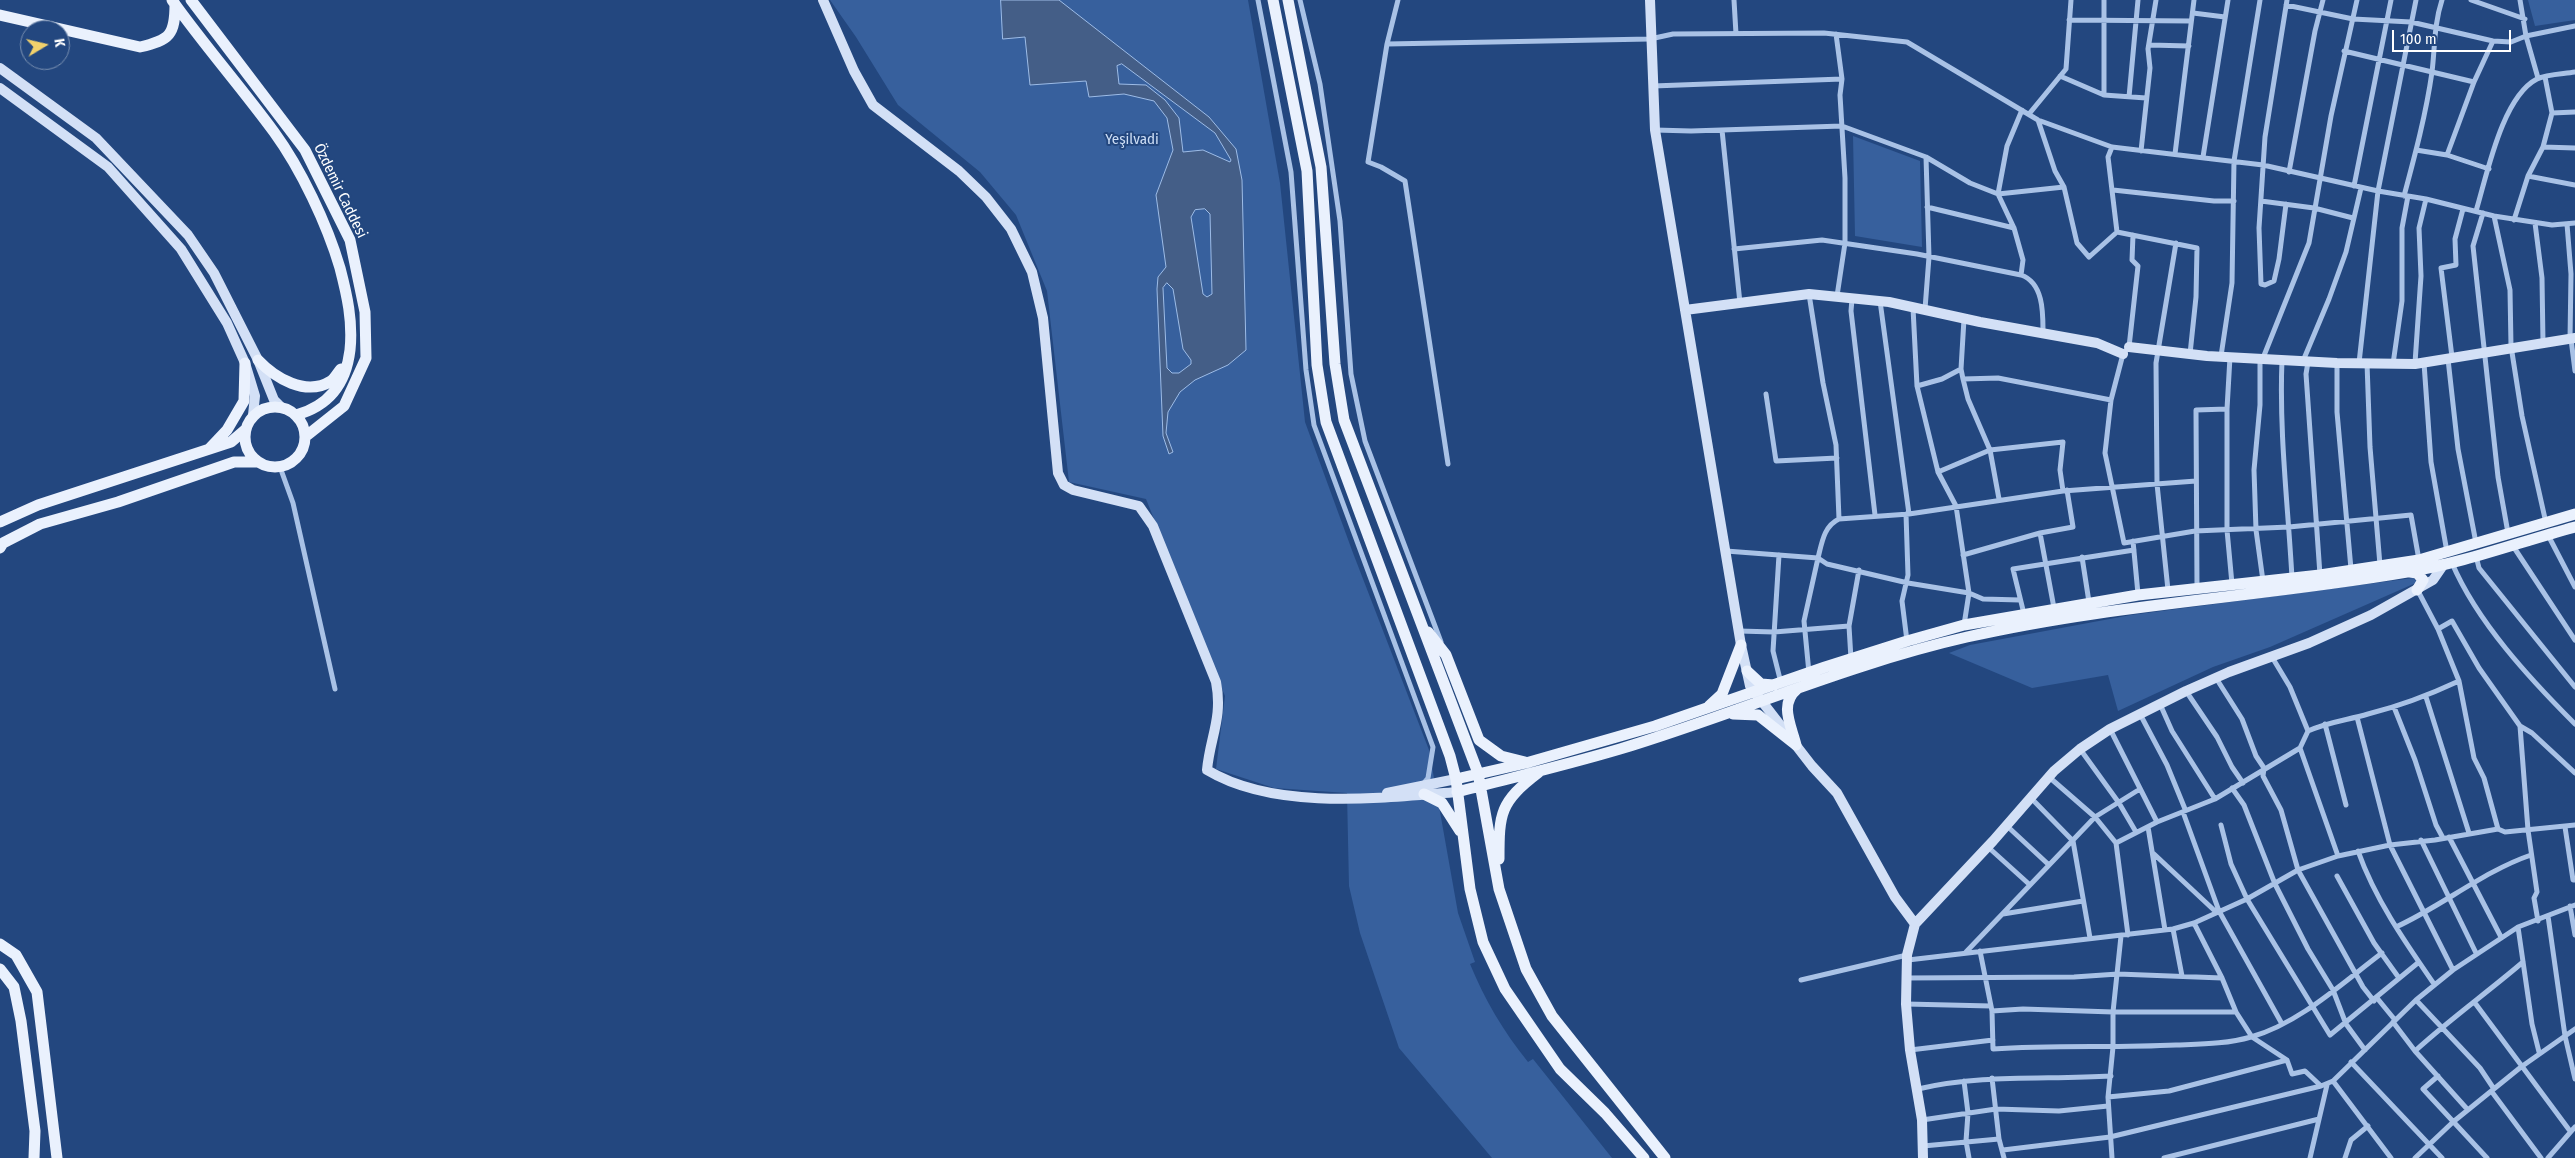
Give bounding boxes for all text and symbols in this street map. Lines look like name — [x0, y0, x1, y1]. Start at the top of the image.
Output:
north arrow — [20, 20, 70, 70]
scale bar — [2395, 20, 2514, 52]
text: 100 m — [2400, 30, 2437, 48]
text: K — [50, 37, 68, 48]
park label: Yeşilvadi — [1105, 131, 1159, 149]
street label: Özdemir Caddesi — [309, 141, 371, 241]

